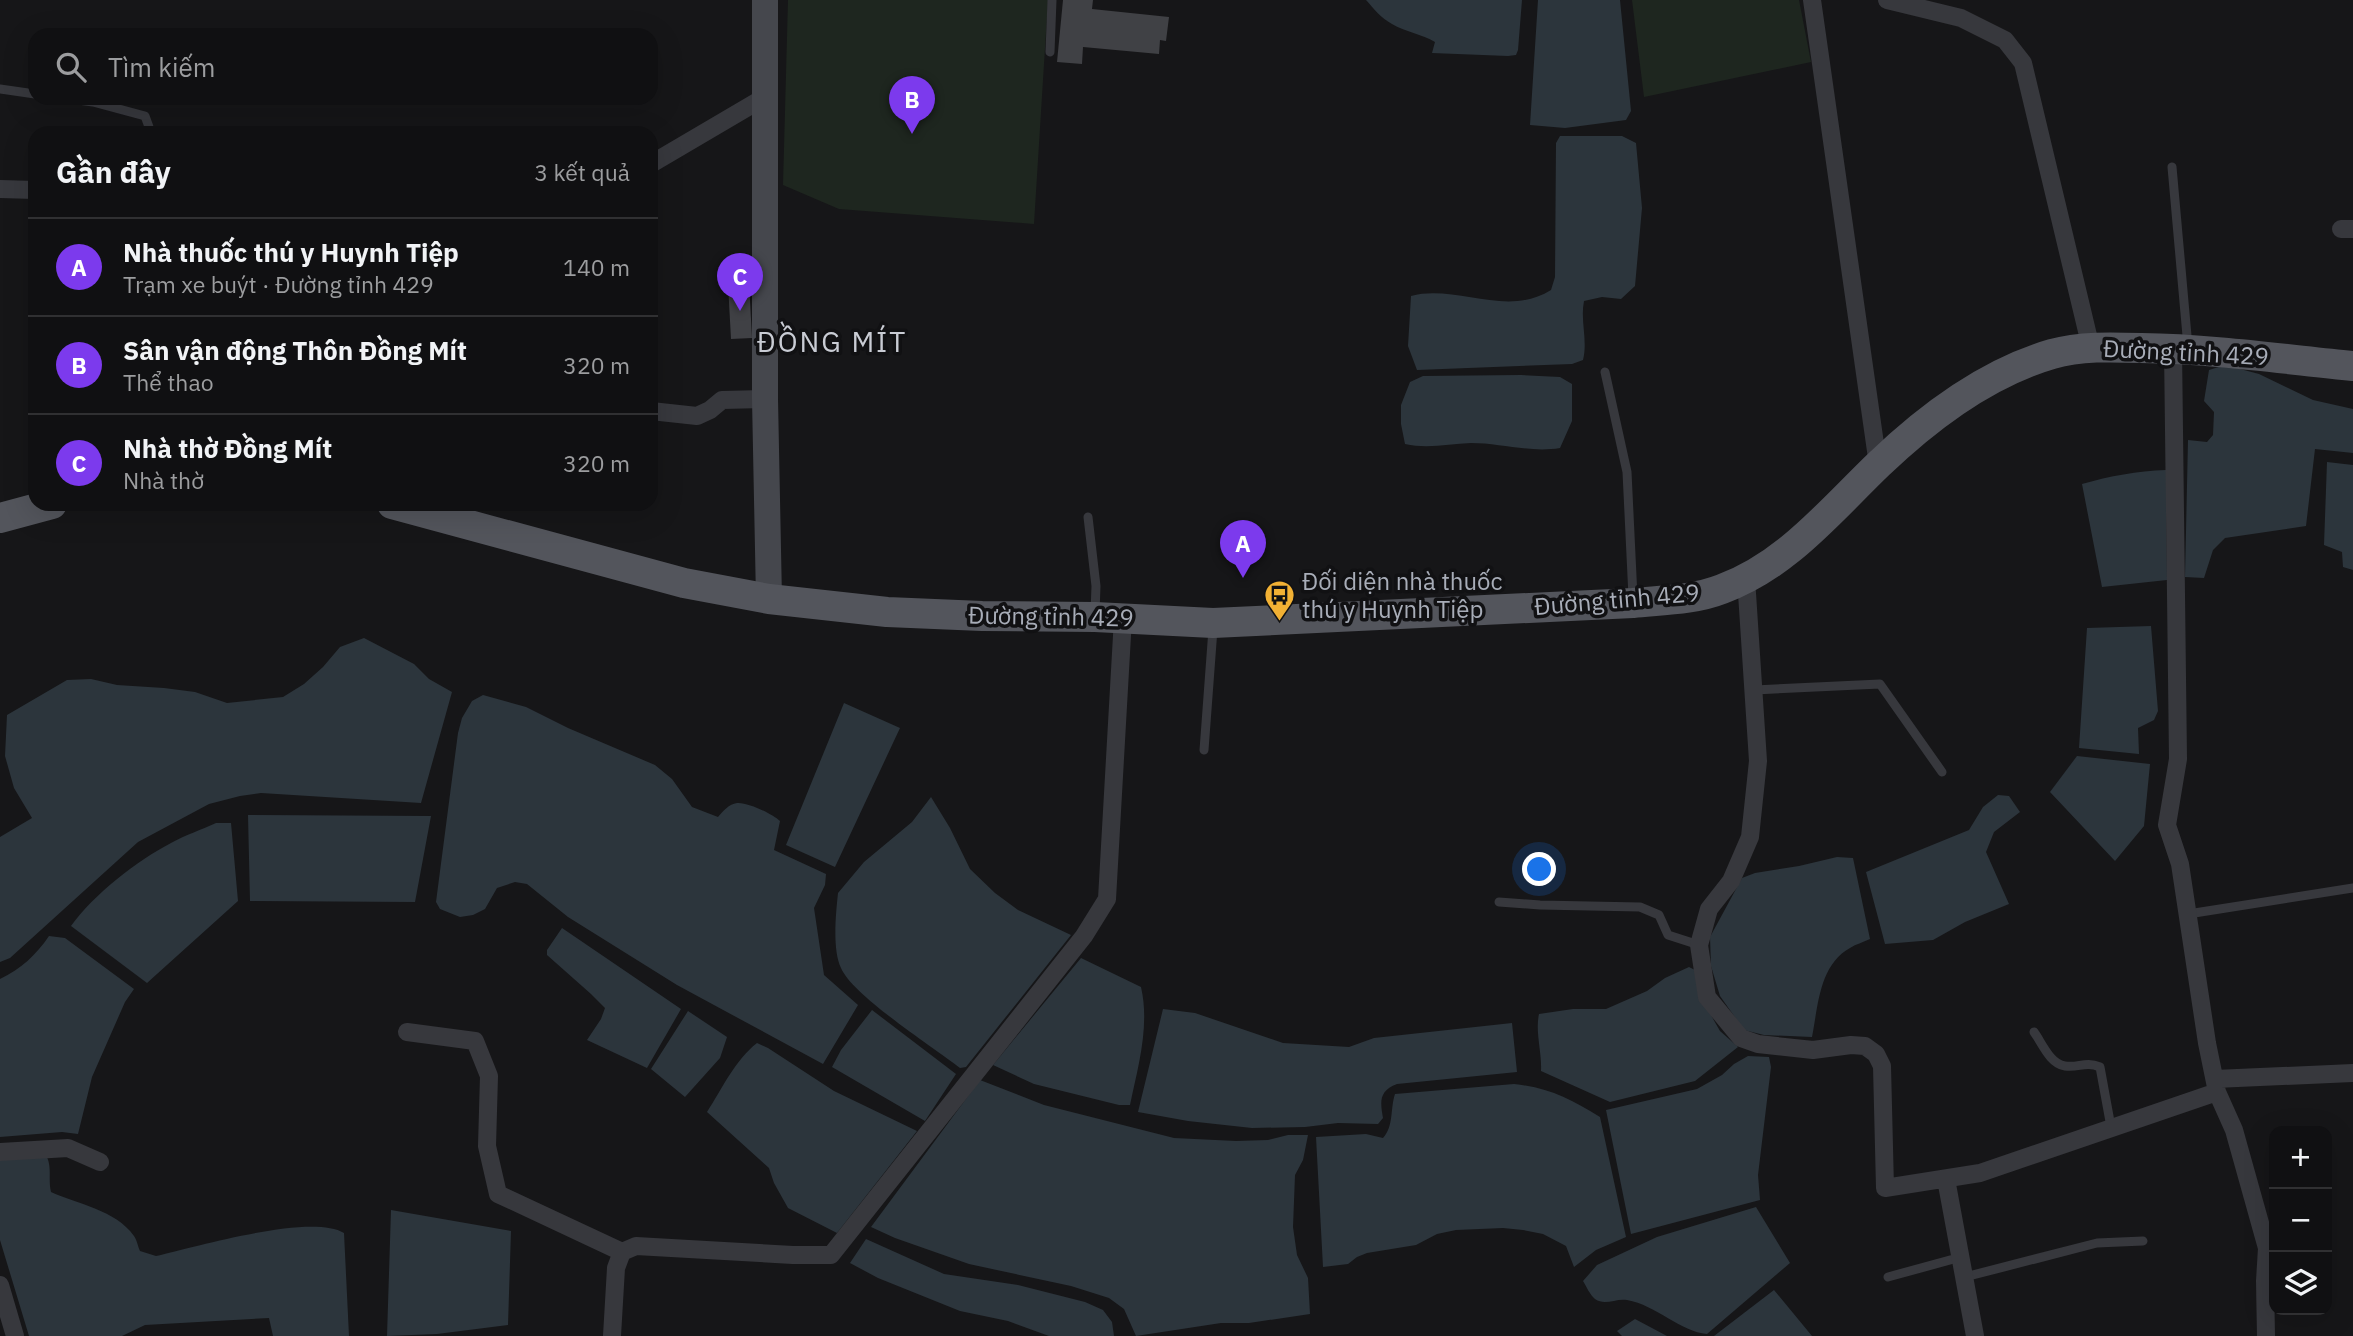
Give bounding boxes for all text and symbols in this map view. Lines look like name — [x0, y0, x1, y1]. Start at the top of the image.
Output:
search box — [28, 28, 658, 105]
icon: search — [52, 48, 90, 86]
text: Tìm kiếm — [108, 50, 215, 84]
pin: B — [889, 76, 935, 134]
text: Gần đây — [56, 152, 171, 191]
text: 3 kết quả — [534, 157, 630, 187]
text: Nhà thuốc thú y Huynh Tiệp — [123, 235, 459, 269]
text: A — [71, 252, 87, 282]
text: 140 m — [563, 252, 630, 282]
pin: C — [717, 253, 763, 311]
text: Trạm xe buýt · Đường tỉnh 429 — [123, 269, 434, 299]
district label: ĐỒNG MÍT — [757, 321, 907, 360]
street label: Đường tỉnh 429 — [2102, 332, 2270, 372]
text: Sân vận động Thôn Đồng Mít — [123, 333, 467, 367]
text: B — [71, 350, 87, 380]
text: 320 m — [563, 350, 630, 380]
text: Thể thao — [123, 367, 214, 397]
text: Nhà thờ Đồng Mít — [123, 431, 332, 465]
text: C — [72, 448, 86, 478]
text: 320 m — [563, 448, 630, 478]
text: Nhà thờ — [123, 465, 204, 495]
pin: A — [1220, 520, 1266, 578]
place label: Đối diện nhà thuốc thú y Huynh Tiệp — [1302, 565, 1503, 625]
street label: Đường tỉnh 429 — [1533, 576, 1701, 622]
bus stop icon: Đối diện nhà thuốc thú y Huynh Tiệp — [1262, 579, 1296, 623]
street label: Đường tỉnh 429 — [968, 599, 1134, 633]
your location — [1522, 852, 1556, 886]
map controls — [2269, 1126, 2332, 1315]
button: + — [2269, 1126, 2332, 1189]
button: − — [2269, 1189, 2332, 1252]
button: layers — [2269, 1252, 2332, 1315]

